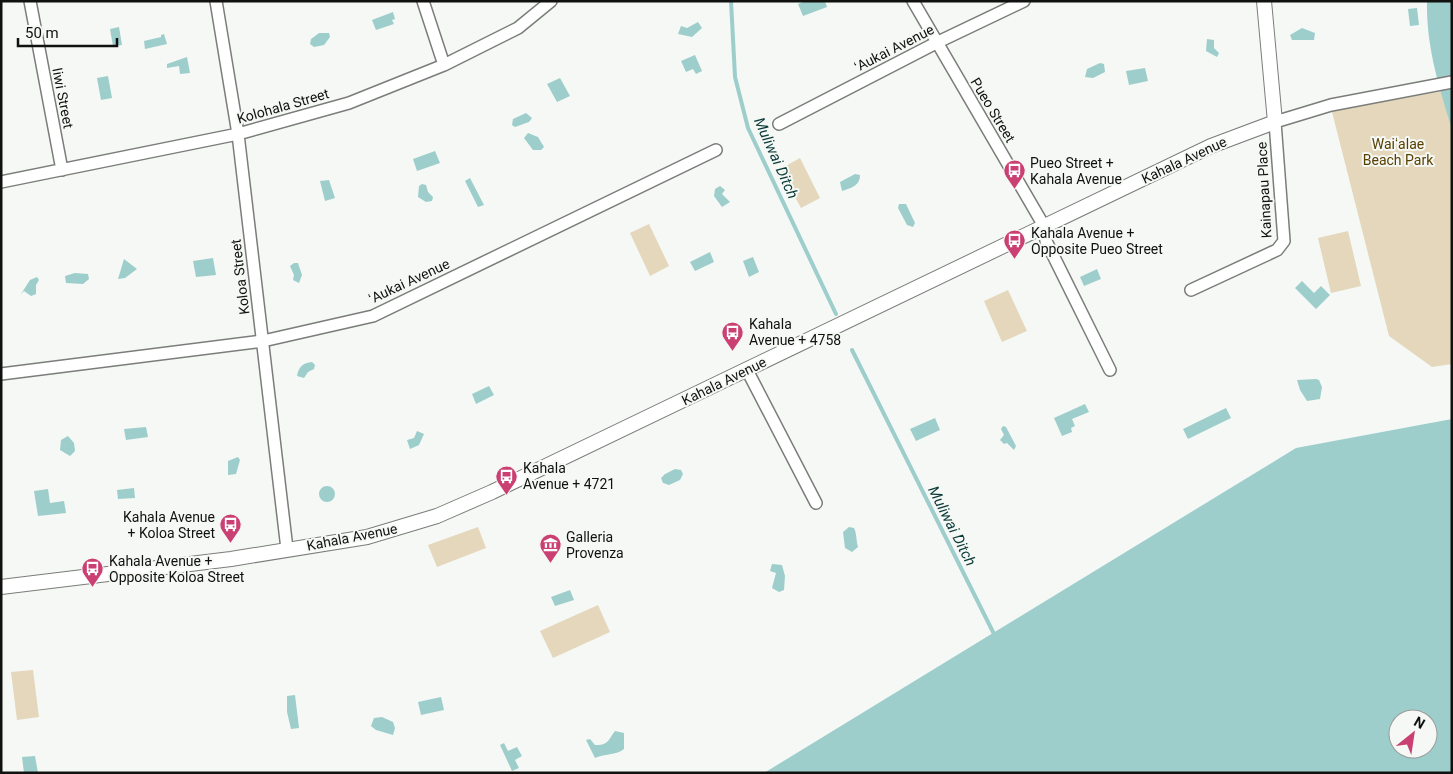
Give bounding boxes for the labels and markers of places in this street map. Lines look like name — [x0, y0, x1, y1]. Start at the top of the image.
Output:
place label: Pueo Street + Kahala Avenue — [1030, 155, 1122, 187]
bus stop icon: Pueo Street + Kahala Avenue — [1002, 159, 1026, 190]
place label: Kahala Avenue + Opposite Pueo Street — [1031, 225, 1163, 257]
bus stop icon: Kahala Avenue + Opposite Pueo Street — [1003, 229, 1027, 260]
place label: Kahala Avenue + 4758 — [749, 316, 841, 348]
bus stop icon: Kahala Avenue + 4758 — [721, 320, 745, 351]
place label: Kahala Avenue + 4721 — [523, 460, 615, 492]
bus stop icon: Kahala Avenue + 4721 — [495, 464, 519, 495]
place label: Kahala Avenue + Koloa Street — [123, 509, 215, 541]
bus stop icon: Kahala Avenue + Koloa Street — [219, 513, 243, 544]
place label: Galleria Provenza — [566, 529, 624, 561]
museum icon: Galleria Provenza — [538, 533, 562, 564]
place label: Kahala Avenue + Opposite Koloa Street — [109, 553, 245, 585]
bus stop icon: Kahala Avenue + Opposite Koloa Street — [81, 557, 105, 588]

